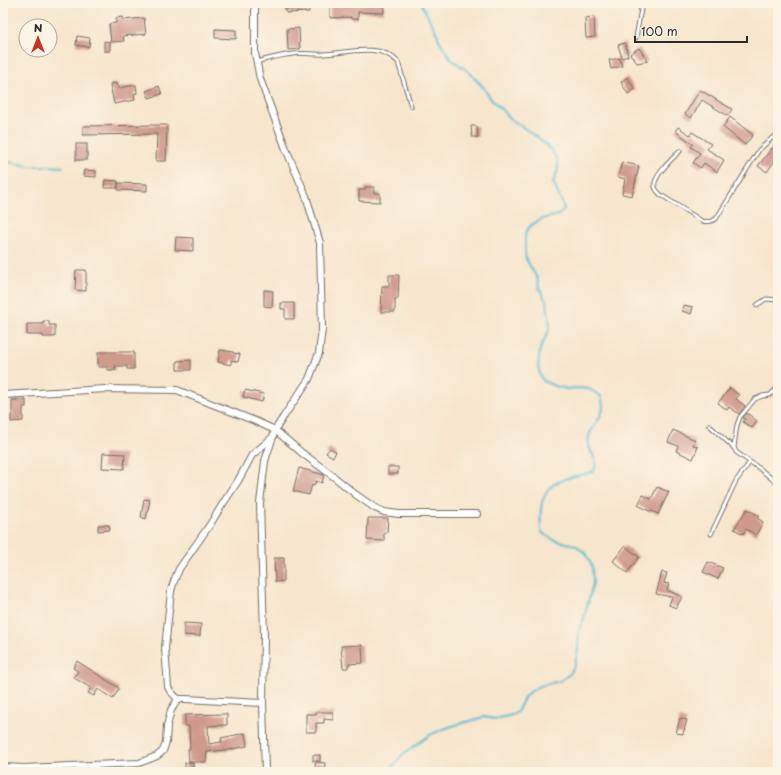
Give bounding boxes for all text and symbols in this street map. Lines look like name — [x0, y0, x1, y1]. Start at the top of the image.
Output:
north arrow — [18, 18, 58, 58]
scale bar — [635, 18, 747, 44]
text: N — [34, 19, 43, 36]
text: 100 m — [641, 22, 678, 40]

